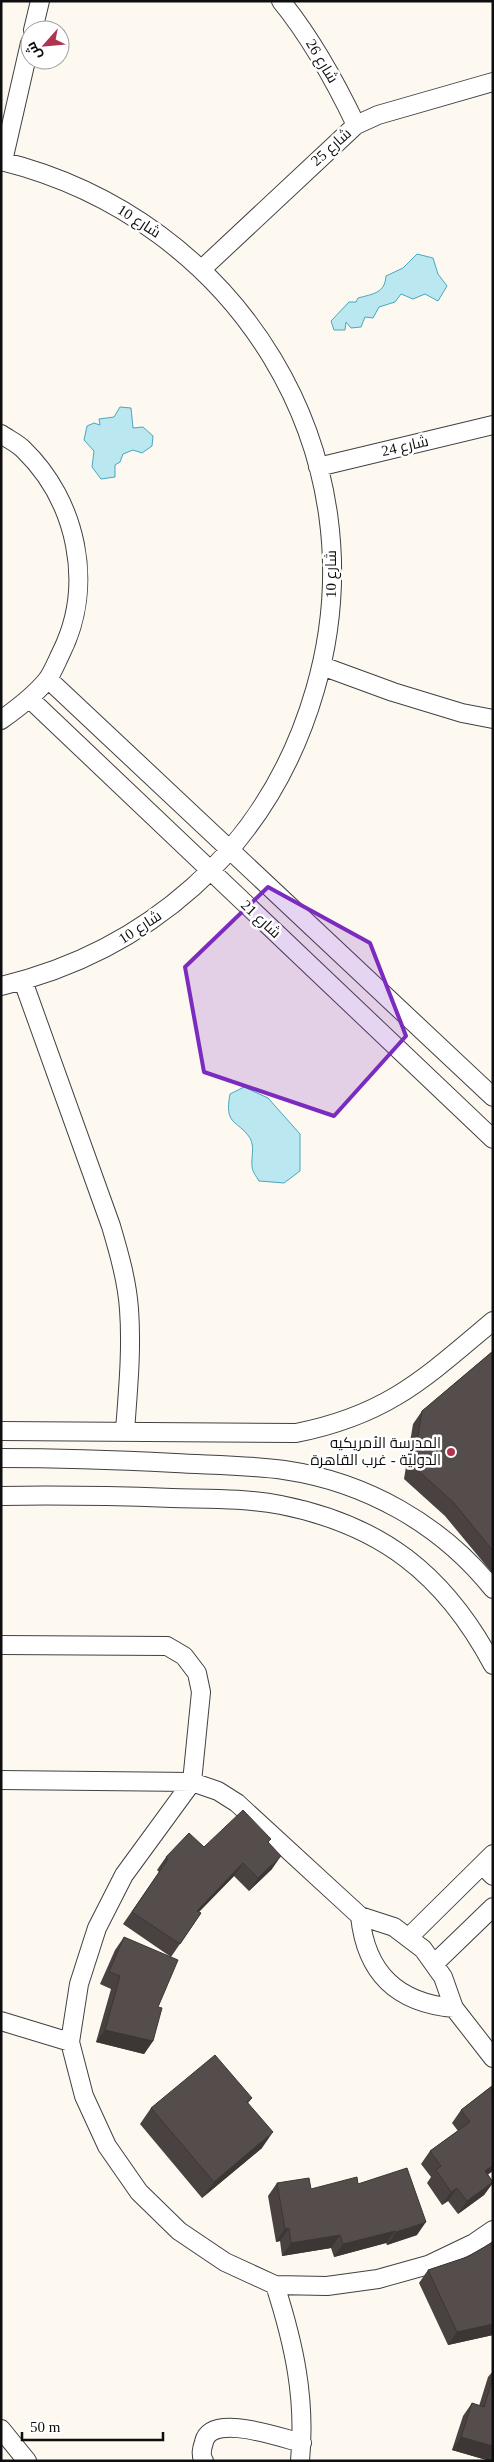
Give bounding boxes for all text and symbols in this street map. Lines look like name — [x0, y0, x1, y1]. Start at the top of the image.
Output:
north arrow — [20, 20, 70, 70]
street label: شارع 26 — [300, 36, 341, 87]
text: ش — [22, 39, 46, 63]
street label: شارع 25 — [308, 125, 356, 171]
street label: شارع 10 — [113, 201, 163, 243]
street label: شارع 24 — [380, 433, 431, 462]
street label: شارع 10 — [323, 550, 342, 598]
street label: شارع 21 — [236, 897, 284, 943]
street label: شارع 10 — [116, 907, 166, 949]
place label: المدرسة الأمريكيه الدولية - غرب القاهرة — [311, 1435, 441, 1469]
marker: المدرسة الأمريكيه الدولية - غرب القاهرة — [445, 1446, 457, 1458]
scale bar — [22, 2410, 164, 2442]
text: 50 m — [30, 2419, 61, 2435]

